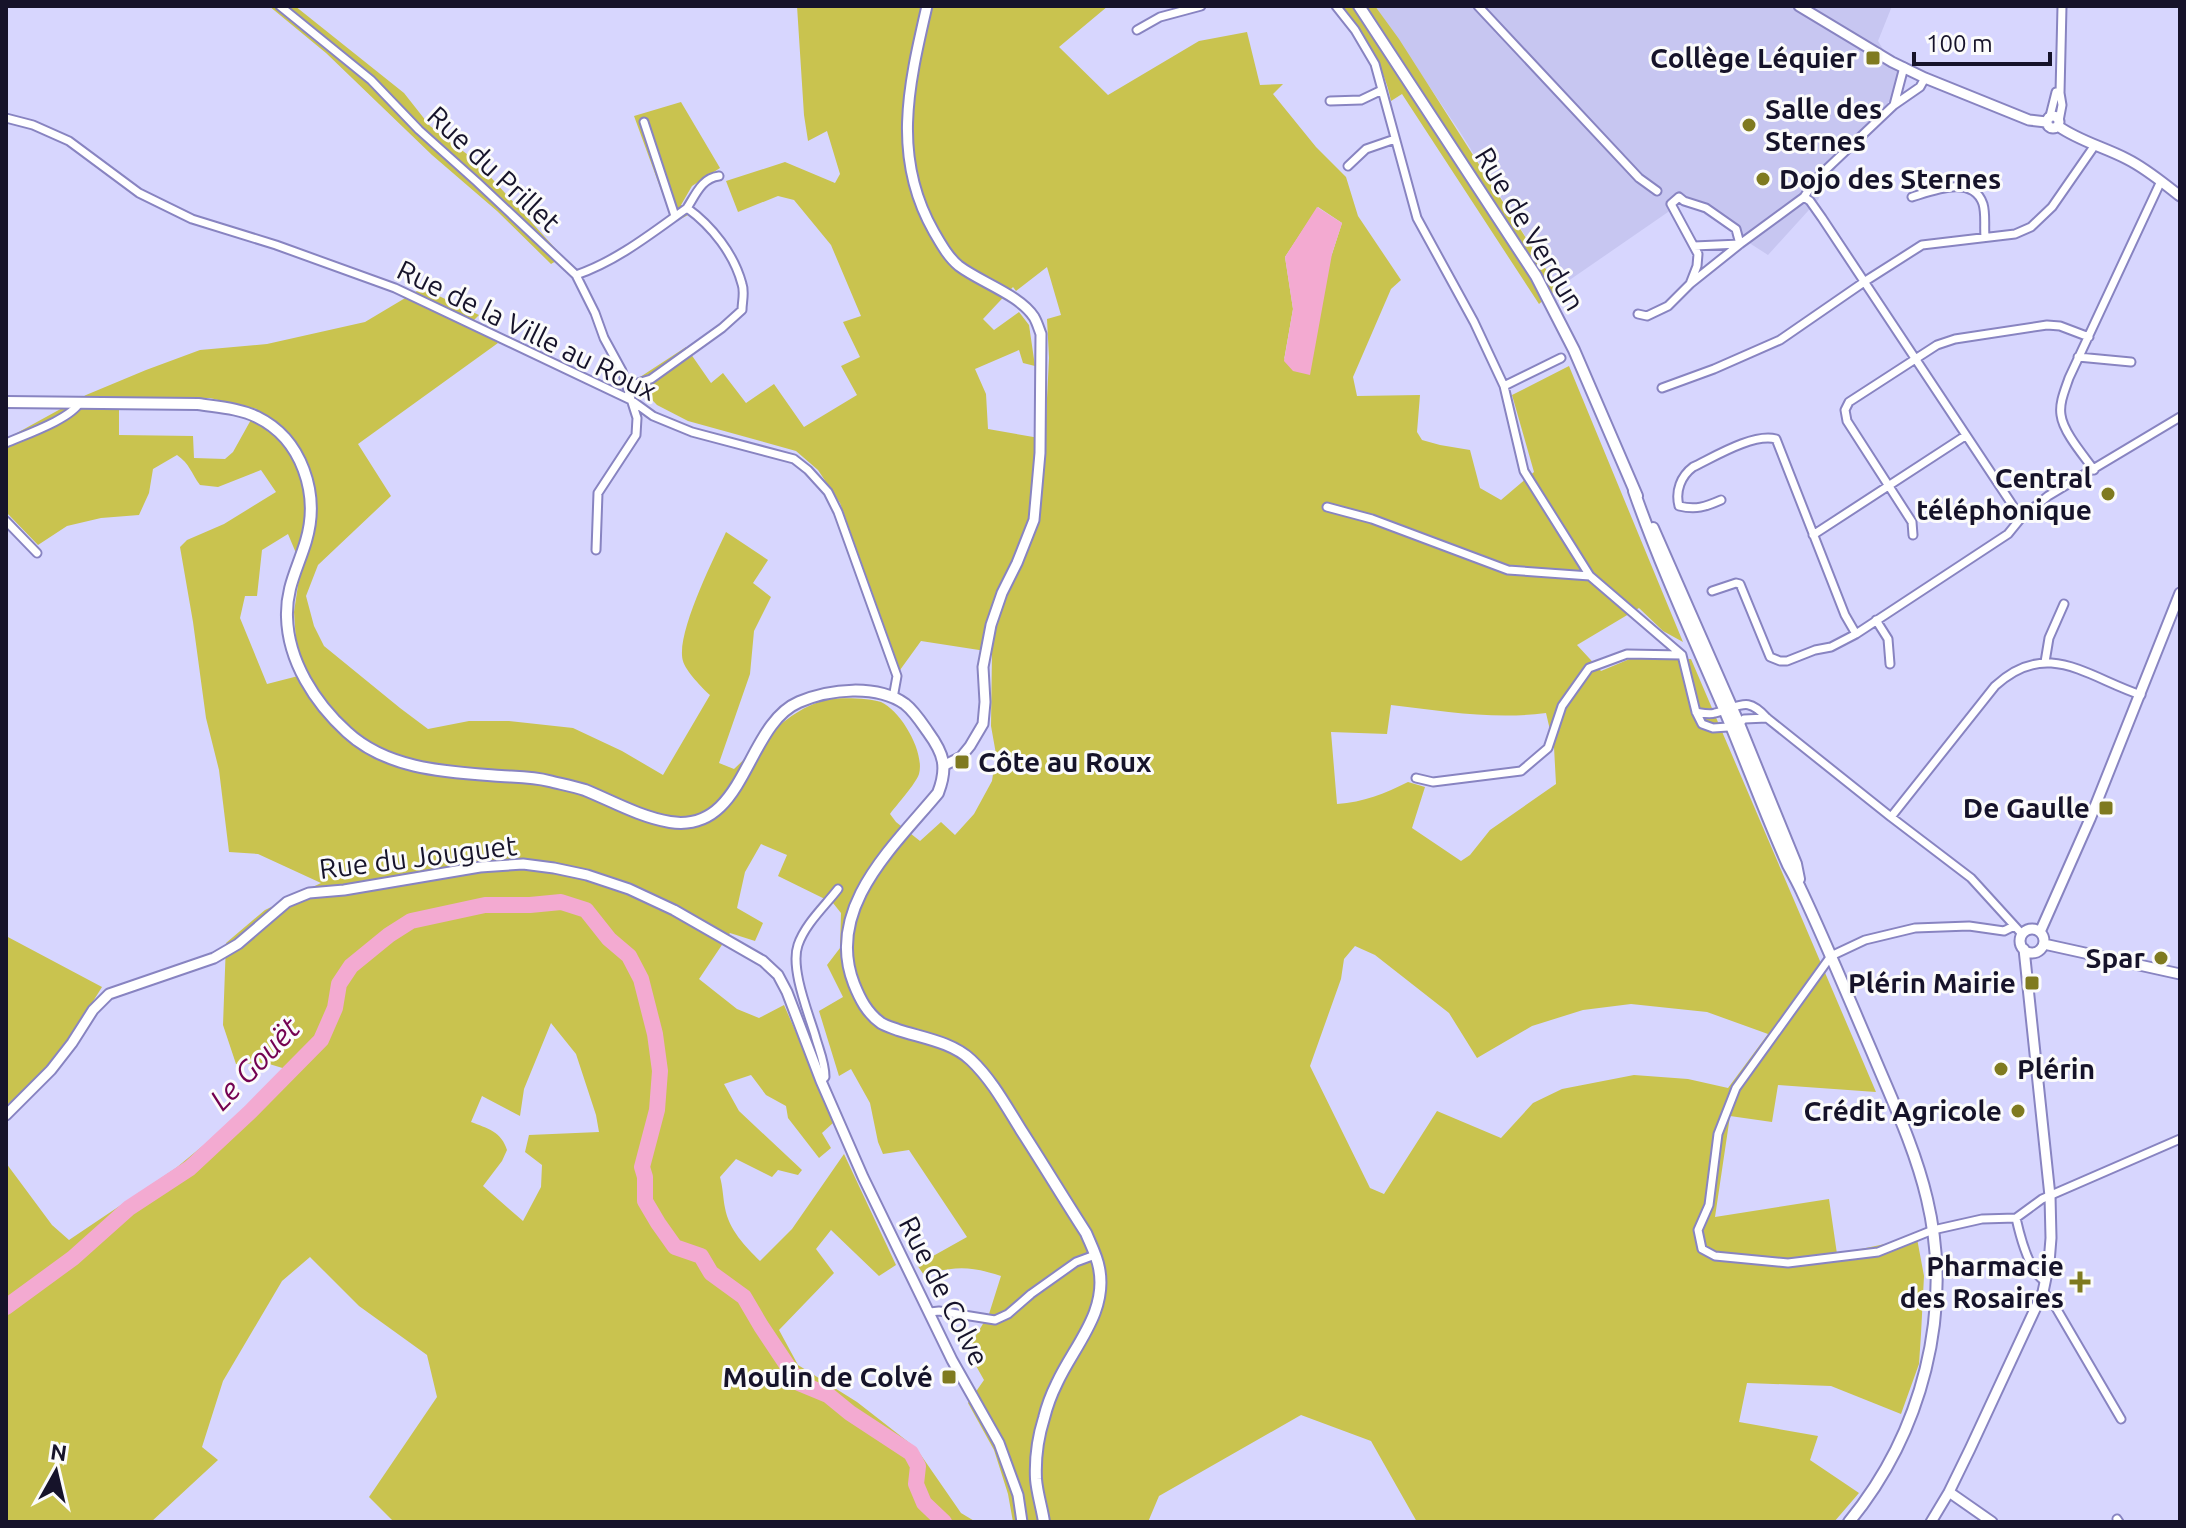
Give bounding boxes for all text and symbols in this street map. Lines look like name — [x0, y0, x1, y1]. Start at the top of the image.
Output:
scale bar — [1914, 16, 2050, 66]
text: 100 m — [1926, 30, 1993, 57]
place label: Collège Léquier — [1650, 42, 1857, 73]
marker: Collège Léquier — [1864, 49, 1882, 67]
place label: Salle des Sternes — [1765, 93, 1882, 156]
street label: Rue du Prillet — [422, 100, 567, 238]
marker: Salle des Sternes — [1740, 116, 1758, 134]
street label: Rue de Verdun — [1470, 142, 1591, 316]
place label: Dojo des Sternes — [1779, 163, 2001, 194]
marker: Dojo des Sternes — [1754, 170, 1772, 188]
street label: Rue de la Ville au Roux — [393, 253, 662, 406]
place label: Central téléphonique — [1916, 462, 2092, 525]
marker: Central téléphonique — [2099, 485, 2117, 503]
place label: Côte au Roux — [978, 746, 1151, 777]
marker: Côte au Roux — [953, 753, 971, 771]
place label: De Gaulle — [1963, 792, 2090, 823]
marker: De Gaulle — [2097, 799, 2115, 817]
street label: Rue du Jouguet — [317, 829, 518, 884]
place label: Spar — [2086, 942, 2145, 973]
marker: Spar — [2152, 949, 2170, 967]
place label: Plérin Mairie — [1848, 967, 2016, 998]
marker: Plérin Mairie — [2023, 974, 2041, 992]
water label: Le Gouët — [202, 1010, 306, 1116]
place label: Plérin — [2017, 1053, 2095, 1084]
marker: Plérin — [1992, 1060, 2010, 1078]
place label: Crédit Agricole — [1804, 1095, 2002, 1126]
marker: Crédit Agricole — [2009, 1102, 2027, 1120]
street label: Rue de Colve — [894, 1211, 995, 1371]
place label: Pharmacie des Rosaires — [1900, 1250, 2064, 1313]
marker: Pharmacie des Rosaires — [2071, 1273, 2089, 1291]
place label: Moulin de Colvé — [722, 1361, 933, 1392]
marker: Moulin de Colvé — [940, 1368, 958, 1386]
north arrow — [16, 1432, 96, 1512]
text: N — [49, 1438, 69, 1465]

